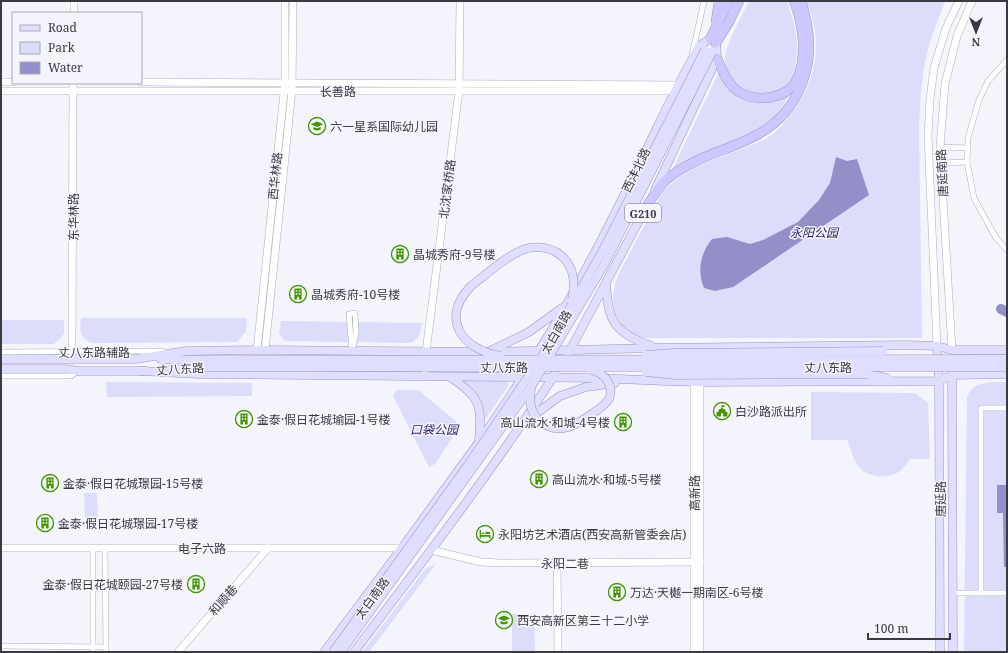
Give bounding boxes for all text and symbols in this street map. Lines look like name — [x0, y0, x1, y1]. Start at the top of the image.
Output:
legend — [12, 12, 142, 84]
north arrow — [956, 12, 996, 52]
text: Road — [48, 19, 78, 36]
text: N — [971, 35, 980, 50]
text: Park — [48, 39, 76, 56]
text: Water — [48, 59, 83, 76]
street label: 长善路 — [320, 83, 356, 100]
school or university icon: 六一星系国际幼儿园 — [307, 116, 327, 136]
place label: 六一星系国际幼儿园 — [330, 118, 438, 135]
street label: 西沣北路 — [618, 145, 654, 195]
street label: 唐延南路 — [932, 149, 952, 197]
street label: 西华林路 — [264, 151, 286, 201]
street label: 北沈家桥路 — [435, 158, 459, 220]
street label: 东华林路 — [65, 193, 82, 241]
road number: G210 — [625, 204, 661, 222]
park label: 永阳公园 — [790, 224, 840, 241]
building icon: 晶城秀府-9号楼 — [390, 244, 410, 264]
place label: 晶城秀府-9号楼 — [413, 246, 495, 263]
building icon: 晶城秀府-10号楼 — [288, 284, 308, 304]
place label: 晶城秀府-10号楼 — [311, 286, 400, 303]
street label: 太白南路 — [537, 307, 575, 357]
street label: 丈八东路辅路 — [58, 344, 130, 361]
street label: 丈八东路 — [156, 359, 204, 379]
street label: 丈八东路 — [480, 359, 528, 376]
street label: 丈八东路 — [804, 359, 852, 376]
public building icon: 白沙路派出所 — [712, 401, 732, 421]
place label: 白沙路派出所 — [735, 403, 807, 420]
building icon: 金泰·假日花城瑜园-1号楼 — [234, 409, 254, 429]
place label: 金泰·假日花城瑜园-1号楼 — [257, 411, 390, 428]
building icon: 高山流水·和城-4号楼 — [613, 412, 633, 432]
place label: 高山流水·和城-4号楼 — [501, 414, 610, 431]
park label: 口袋公园 — [410, 421, 460, 438]
building icon: 高山流水·和城-5号楼 — [529, 469, 549, 489]
place label: 高山流水·和城-5号楼 — [552, 471, 661, 488]
building icon: 金泰·假日花城璟园-15号楼 — [40, 473, 60, 493]
place label: 金泰·假日花城璟园-15号楼 — [63, 475, 203, 492]
street label: 高新路 — [686, 475, 703, 511]
street label: 唐延路 — [932, 481, 949, 517]
building icon: 金泰·假日花城璟园-17号楼 — [35, 513, 55, 533]
place label: 金泰·假日花城璟园-17号楼 — [58, 515, 198, 532]
hotel icon: 永阳坊艺术酒店(西安高新管委会店) — [475, 524, 495, 544]
place label: 永阳坊艺术酒店(西安高新管委会店) — [498, 526, 686, 543]
street label: 电子六路 — [178, 540, 226, 557]
street label: 永阳二巷 — [541, 555, 589, 572]
building icon: 金泰·假日花城颐园-27号楼 — [186, 574, 206, 594]
street label: 太白南路 — [351, 574, 393, 622]
place label: 金泰·假日花城颐园-27号楼 — [43, 576, 183, 593]
street label: 和顺巷 — [205, 581, 241, 619]
building icon: 万达·天樾一期南区-6号楼 — [607, 582, 627, 602]
place label: 万达·天樾一期南区-6号楼 — [630, 584, 763, 601]
school or university icon: 西安高新区第三十二小学 — [494, 610, 514, 630]
place label: 西安高新区第三十二小学 — [517, 612, 649, 629]
scale bar — [868, 615, 950, 641]
text: 100 m — [874, 620, 909, 637]

